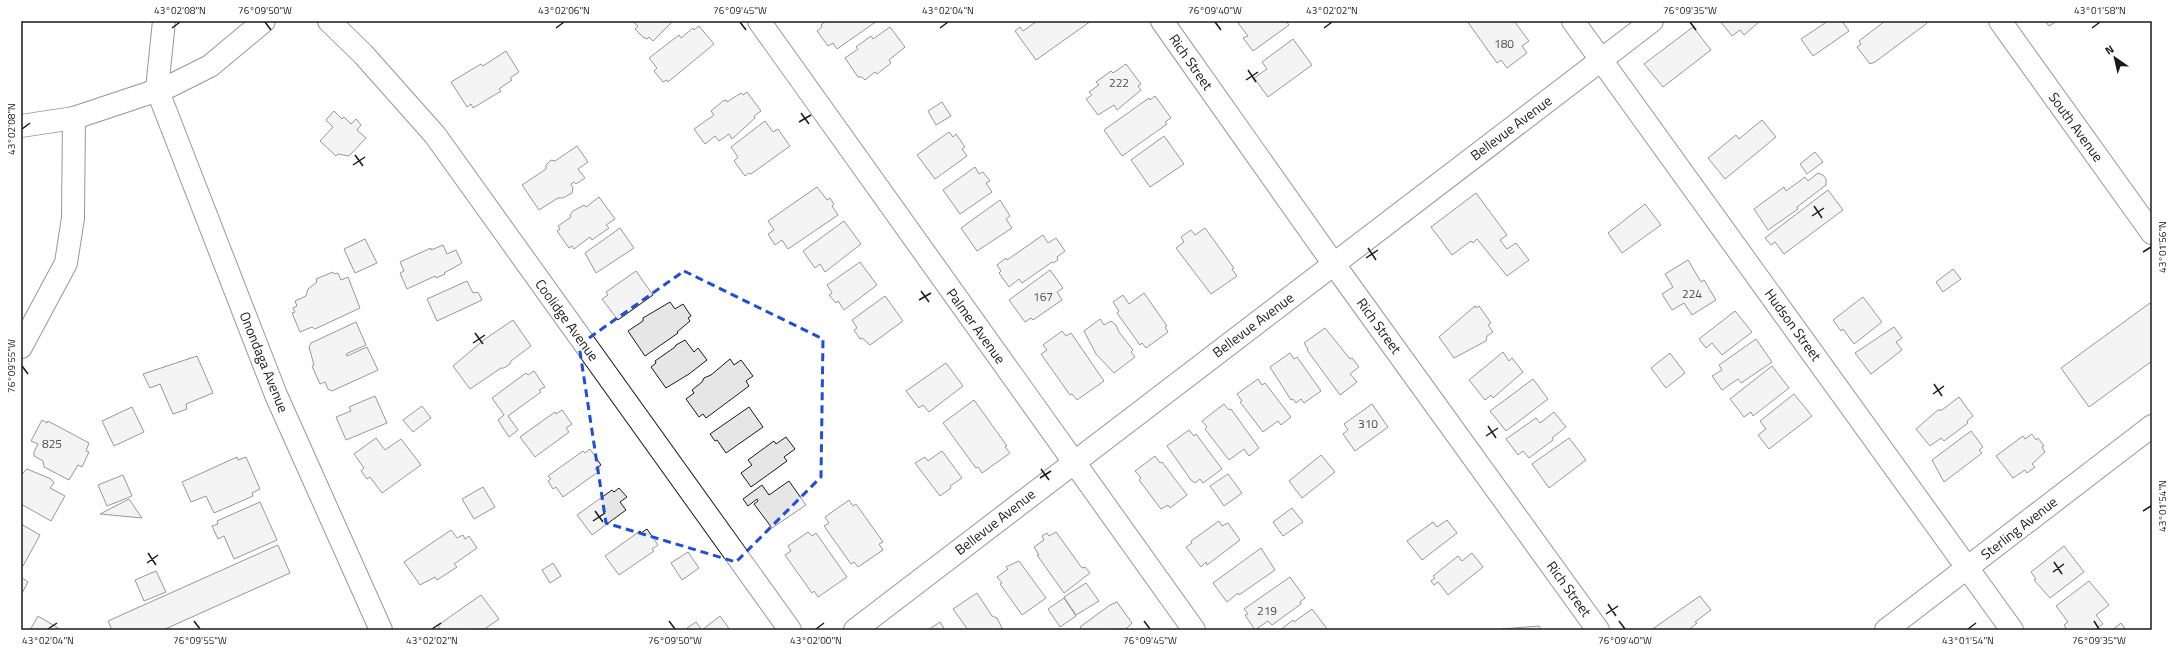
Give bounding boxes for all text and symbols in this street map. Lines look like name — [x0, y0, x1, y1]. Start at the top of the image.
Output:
text: 43°02'08"N — [154, 3, 206, 18]
text: 76°09'50"W — [238, 3, 292, 18]
text: 43°02'06"N — [538, 3, 590, 18]
text: 76°09'45"W — [713, 3, 767, 18]
text: 43°02'04"N — [922, 3, 974, 18]
text: 76°09'40"W — [1188, 3, 1242, 18]
text: 43°02'02"N — [1306, 3, 1358, 18]
text: 76°09'35"W — [1663, 3, 1717, 18]
text: 43°01'58"N — [2074, 3, 2126, 18]
street label: Rich Street — [1164, 29, 1219, 94]
house number: 180 — [1494, 34, 1514, 53]
north arrow — [2095, 38, 2135, 78]
text: N — [2102, 41, 2117, 58]
house number: 222 — [1109, 73, 1129, 92]
street label: South Avenue — [2044, 87, 2109, 166]
street label: Bellevue Avenue — [1466, 90, 1556, 165]
text: 43°02'08"N — [4, 103, 19, 155]
text: 43°01'56"N — [2155, 221, 2170, 273]
street label: Coolidge Avenue — [530, 274, 604, 365]
street label: Palmer Avenue — [942, 284, 1011, 368]
house number: 224 — [1682, 284, 1702, 303]
street label: Hudson Street — [1760, 284, 1827, 365]
house number: 167 — [1033, 287, 1053, 306]
street label: Bellevue Avenue — [1208, 287, 1298, 362]
street label: Rich Street — [1352, 293, 1407, 358]
street label: Onondaga Avenue — [235, 308, 294, 415]
text: 76°09'55"W — [4, 339, 19, 393]
house number: 310 — [1358, 414, 1378, 433]
house number: 825 — [42, 434, 62, 453]
text: 43°01'54"N — [2155, 480, 2170, 532]
street label: Bellevue Avenue — [950, 483, 1039, 560]
street label: Sterling Avenue — [1976, 491, 2061, 564]
street label: Rich Street — [1542, 556, 1597, 621]
house number: 219 — [1257, 601, 1277, 620]
text: 43°02'04"N — [22, 633, 74, 648]
text: 76°09'55"W — [173, 633, 227, 648]
text: 43°02'02"N — [406, 633, 458, 648]
text: 76°09'50"W — [648, 633, 702, 648]
text: 43°02'00"N — [790, 633, 842, 648]
text: 76°09'45"W — [1123, 633, 1177, 648]
text: 76°09'40"W — [1598, 633, 1652, 648]
text: 43°01'54"N — [1942, 633, 1994, 648]
text: 76°09'35"W — [2072, 633, 2126, 648]

